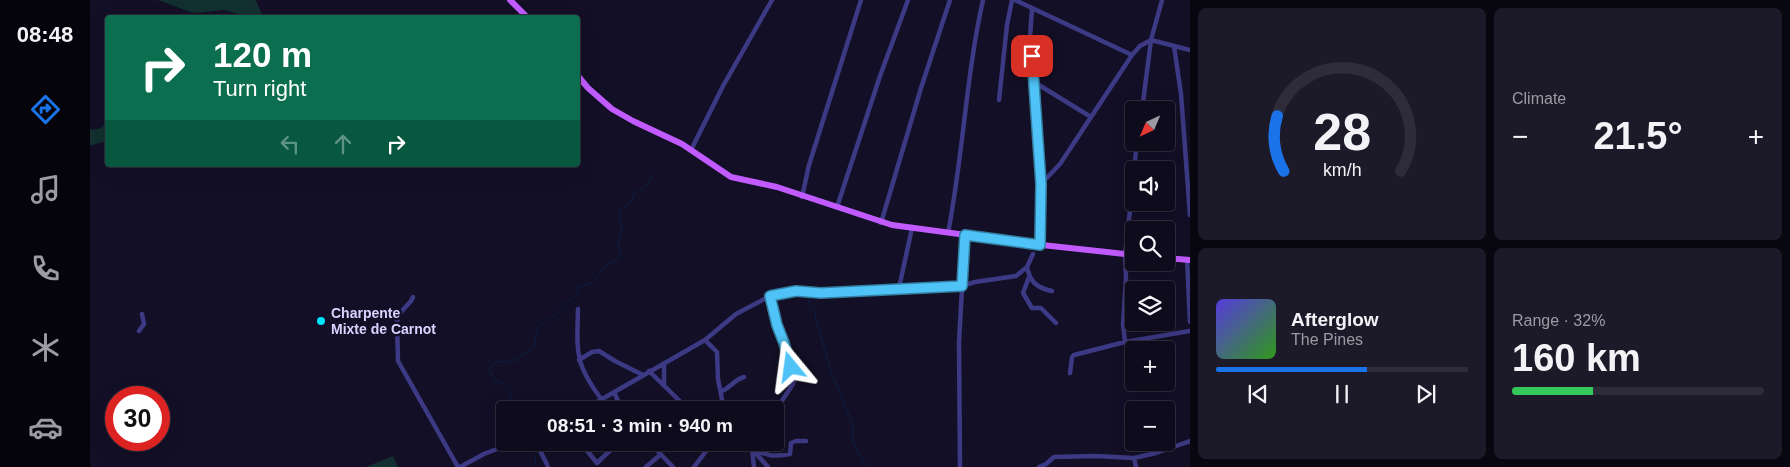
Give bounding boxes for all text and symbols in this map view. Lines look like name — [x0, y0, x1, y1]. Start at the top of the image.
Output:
text: 08:48 — [17, 22, 73, 47]
icon: right — [130, 35, 195, 100]
text: 120 m — [213, 35, 312, 74]
pin — [1011, 35, 1053, 77]
icon: arrive — [1018, 42, 1046, 70]
text: Turn right — [213, 76, 306, 101]
text: Climate — [1512, 90, 1566, 107]
icon: directions — [28, 92, 63, 127]
north arrow — [1125, 101, 1175, 151]
map controls — [1125, 101, 1175, 451]
text: 28 — [1313, 103, 1371, 161]
text: 21.5° — [1593, 115, 1683, 157]
text: − — [1512, 121, 1528, 152]
text: + — [1748, 121, 1764, 152]
icon: left — [276, 130, 304, 158]
icon: ahead — [329, 130, 357, 158]
icon: right — [382, 130, 410, 158]
text: km/h — [1323, 160, 1361, 180]
button: sound — [1125, 161, 1175, 211]
icon: music — [28, 172, 63, 207]
button: search — [1125, 221, 1175, 271]
icon: phone — [28, 251, 63, 286]
button: layers — [1125, 281, 1175, 331]
place label: Charpente Mixte de Carnot — [331, 305, 436, 337]
text: Afterglow — [1291, 309, 1379, 330]
text: Range · 32% — [1512, 312, 1605, 329]
marker: Charpente Mixte de Carnot — [315, 315, 327, 327]
icon: climate — [28, 330, 63, 365]
text: The Pines — [1291, 331, 1363, 348]
text: 160 km — [1512, 337, 1641, 379]
position arrow — [764, 340, 816, 392]
button: + — [1125, 341, 1175, 391]
icon: previous — [1244, 380, 1272, 408]
icon: pause — [1328, 380, 1356, 408]
icon: next — [1412, 380, 1440, 408]
speed limit sign: 30 — [105, 386, 170, 451]
button: − — [1125, 401, 1175, 451]
icon: car — [28, 410, 63, 445]
text: 08:51 · 3 min · 940 m — [547, 415, 733, 436]

